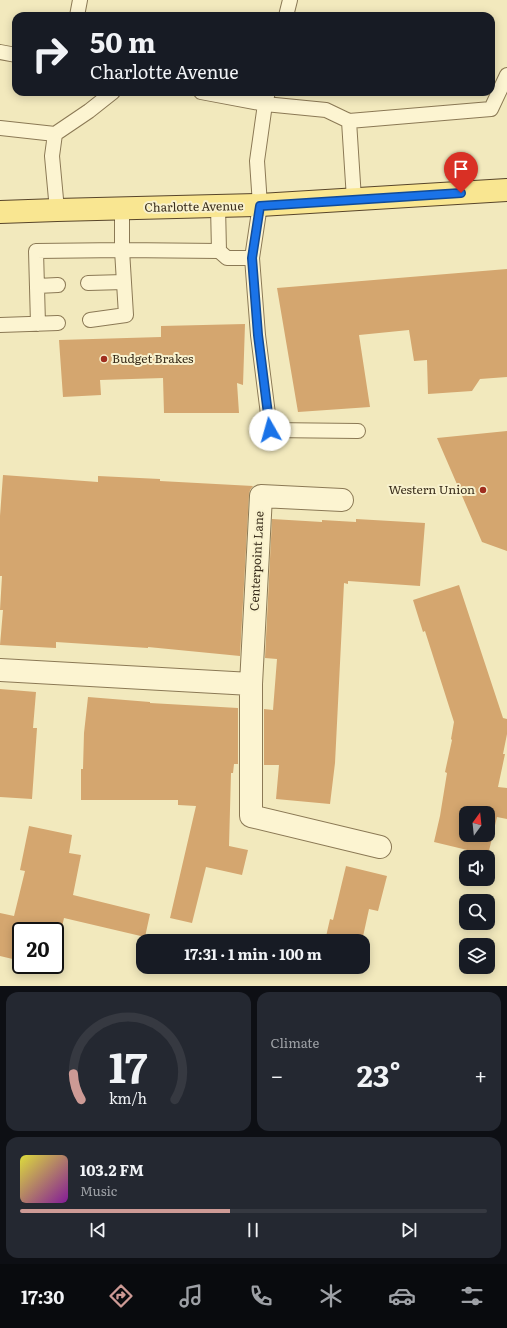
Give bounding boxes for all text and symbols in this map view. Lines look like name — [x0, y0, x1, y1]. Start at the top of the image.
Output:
text: 50 m — [90, 20, 156, 62]
icon: right — [24, 28, 76, 80]
text: Charlotte Avenue — [90, 58, 239, 85]
pin — [444, 152, 478, 193]
icon: arrive — [450, 158, 472, 180]
street label: Charlotte Avenue — [144, 196, 244, 216]
place label: Budget Brakes — [112, 349, 194, 367]
marker: Budget Brakes — [99, 354, 109, 364]
position arrow — [249, 409, 291, 451]
place label: Western Union — [388, 480, 475, 498]
marker: Western Union — [478, 485, 488, 495]
street label: Centerpoint Lane — [244, 511, 268, 611]
north arrow — [459, 806, 495, 842]
map controls — [459, 806, 495, 974]
button: sound — [459, 850, 495, 886]
button: search — [459, 894, 495, 930]
speed limit sign: 20 — [12, 922, 64, 974]
button: layers — [459, 938, 495, 974]
text: 17:31 · 1 min · 100 m — [184, 942, 322, 965]
text: 17 — [109, 1033, 148, 1095]
text: Climate — [271, 1033, 319, 1052]
text: 23° — [357, 1052, 401, 1096]
text: − — [271, 1058, 283, 1091]
text: + — [474, 1058, 487, 1091]
text: km/h — [109, 1086, 148, 1107]
text: 103.2 FM — [80, 1158, 144, 1181]
text: Music — [80, 1181, 117, 1200]
icon: previous — [87, 1219, 109, 1241]
icon: pause — [242, 1219, 264, 1241]
icon: next — [398, 1219, 420, 1241]
icon: directions — [107, 1282, 135, 1310]
icon: music — [177, 1282, 205, 1310]
icon: phone — [247, 1282, 275, 1310]
icon: climate — [317, 1282, 345, 1310]
icon: car — [388, 1282, 416, 1310]
icon: filters — [458, 1282, 486, 1310]
text: 17:30 — [21, 1283, 64, 1310]

